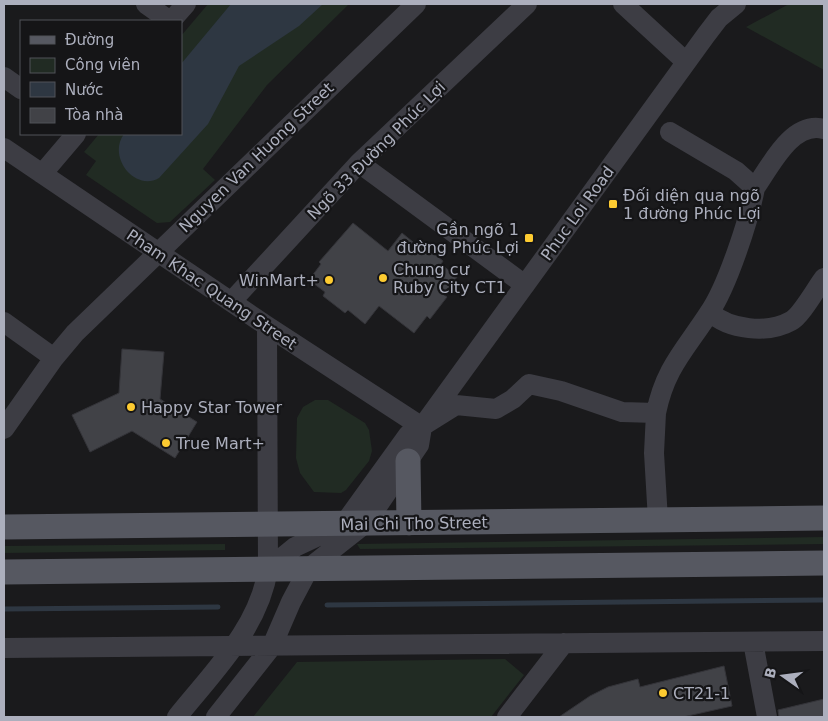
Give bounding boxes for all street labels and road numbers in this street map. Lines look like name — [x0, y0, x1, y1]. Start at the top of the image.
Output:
street label: Ngõ 33 Đường Phúc Lợi — [303, 77, 449, 223]
street label: Nguyen Van Huong Street — [175, 78, 338, 236]
street label: Phuc Loi Road — [537, 162, 618, 264]
street label: Pham Khac Quang Street — [123, 225, 300, 354]
street label: Mai Chi Tho Street — [340, 513, 488, 534]

